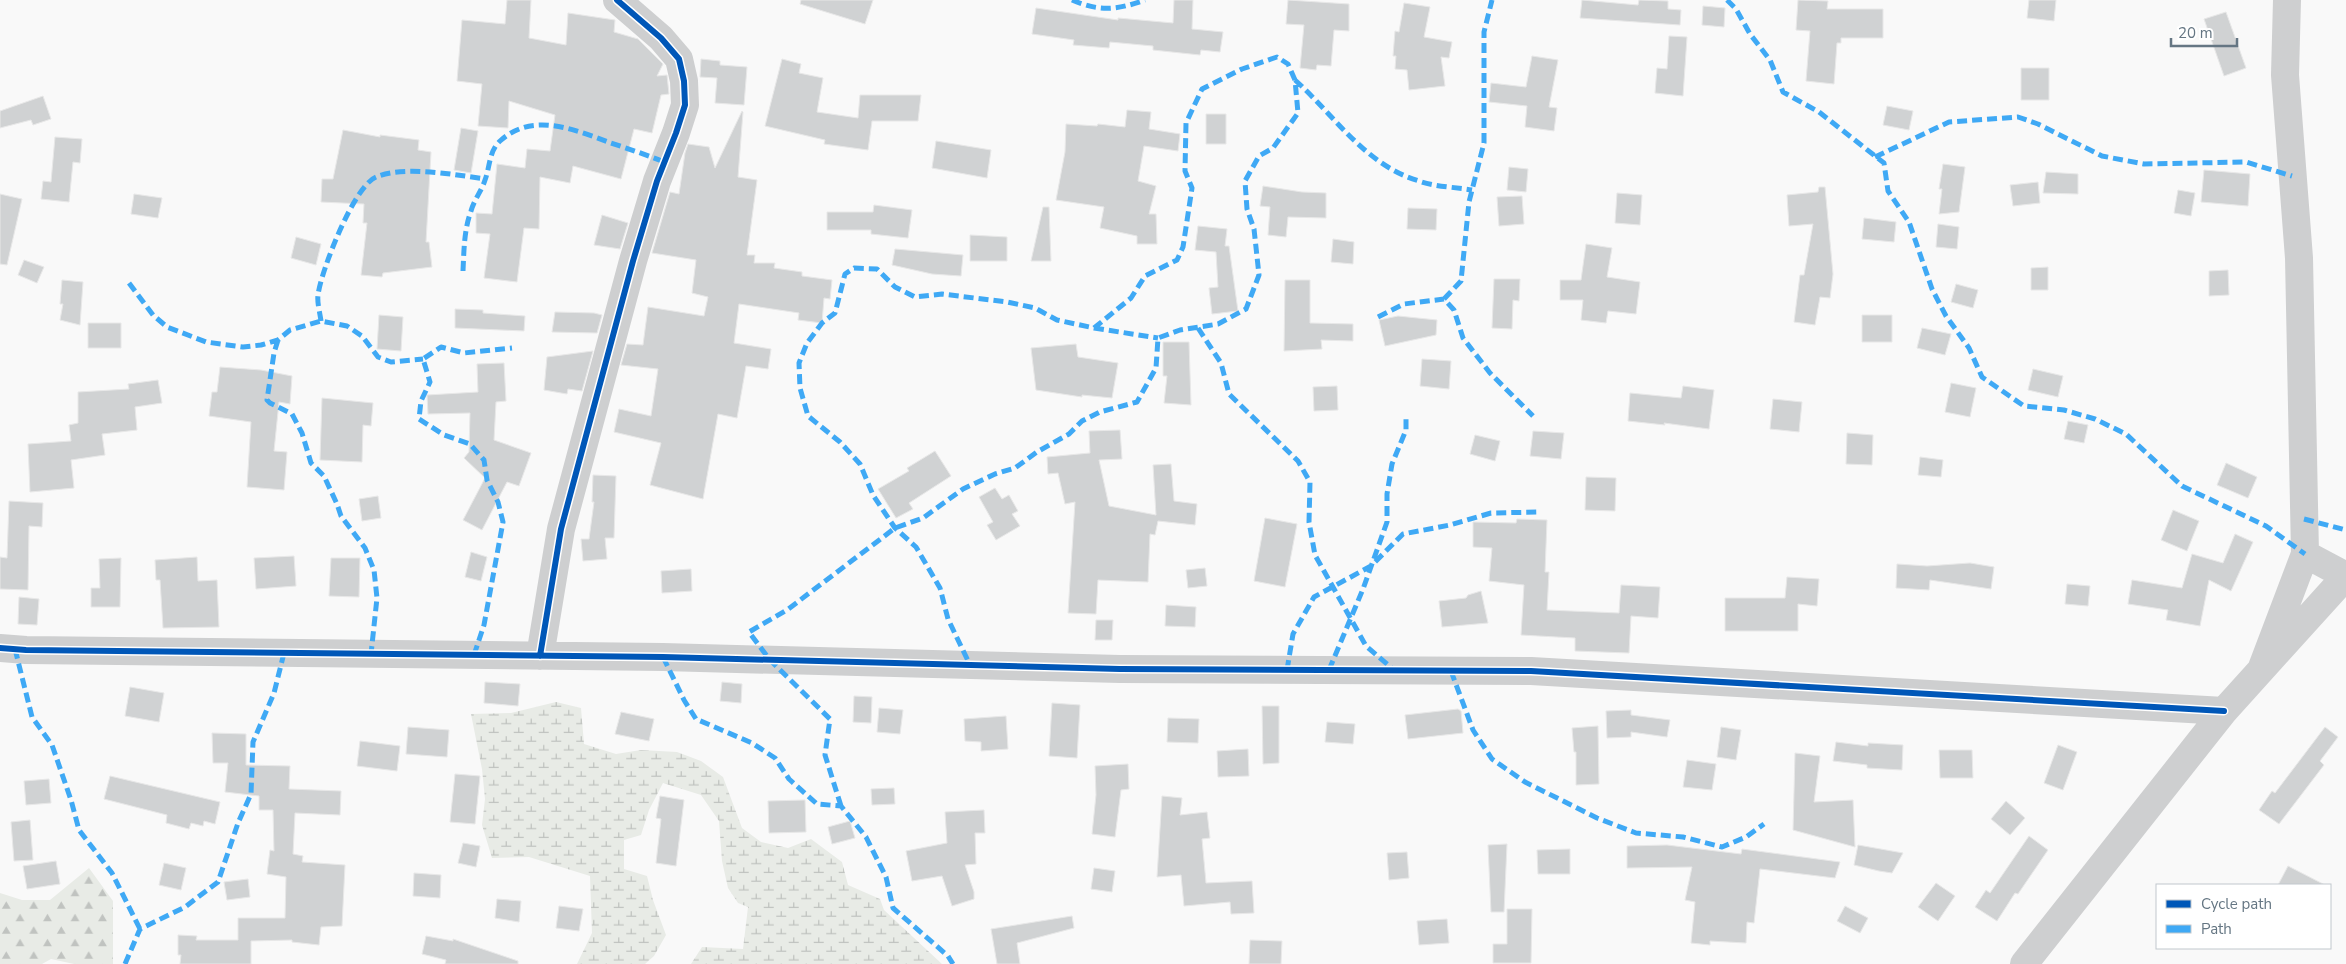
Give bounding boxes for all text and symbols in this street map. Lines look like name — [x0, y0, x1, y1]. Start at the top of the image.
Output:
scale bar — [2171, 15, 2237, 47]
text: 20 m — [2178, 23, 2213, 43]
legend — [2156, 884, 2331, 949]
text: Cycle path — [2201, 894, 2272, 914]
text: Path — [2201, 919, 2232, 939]

